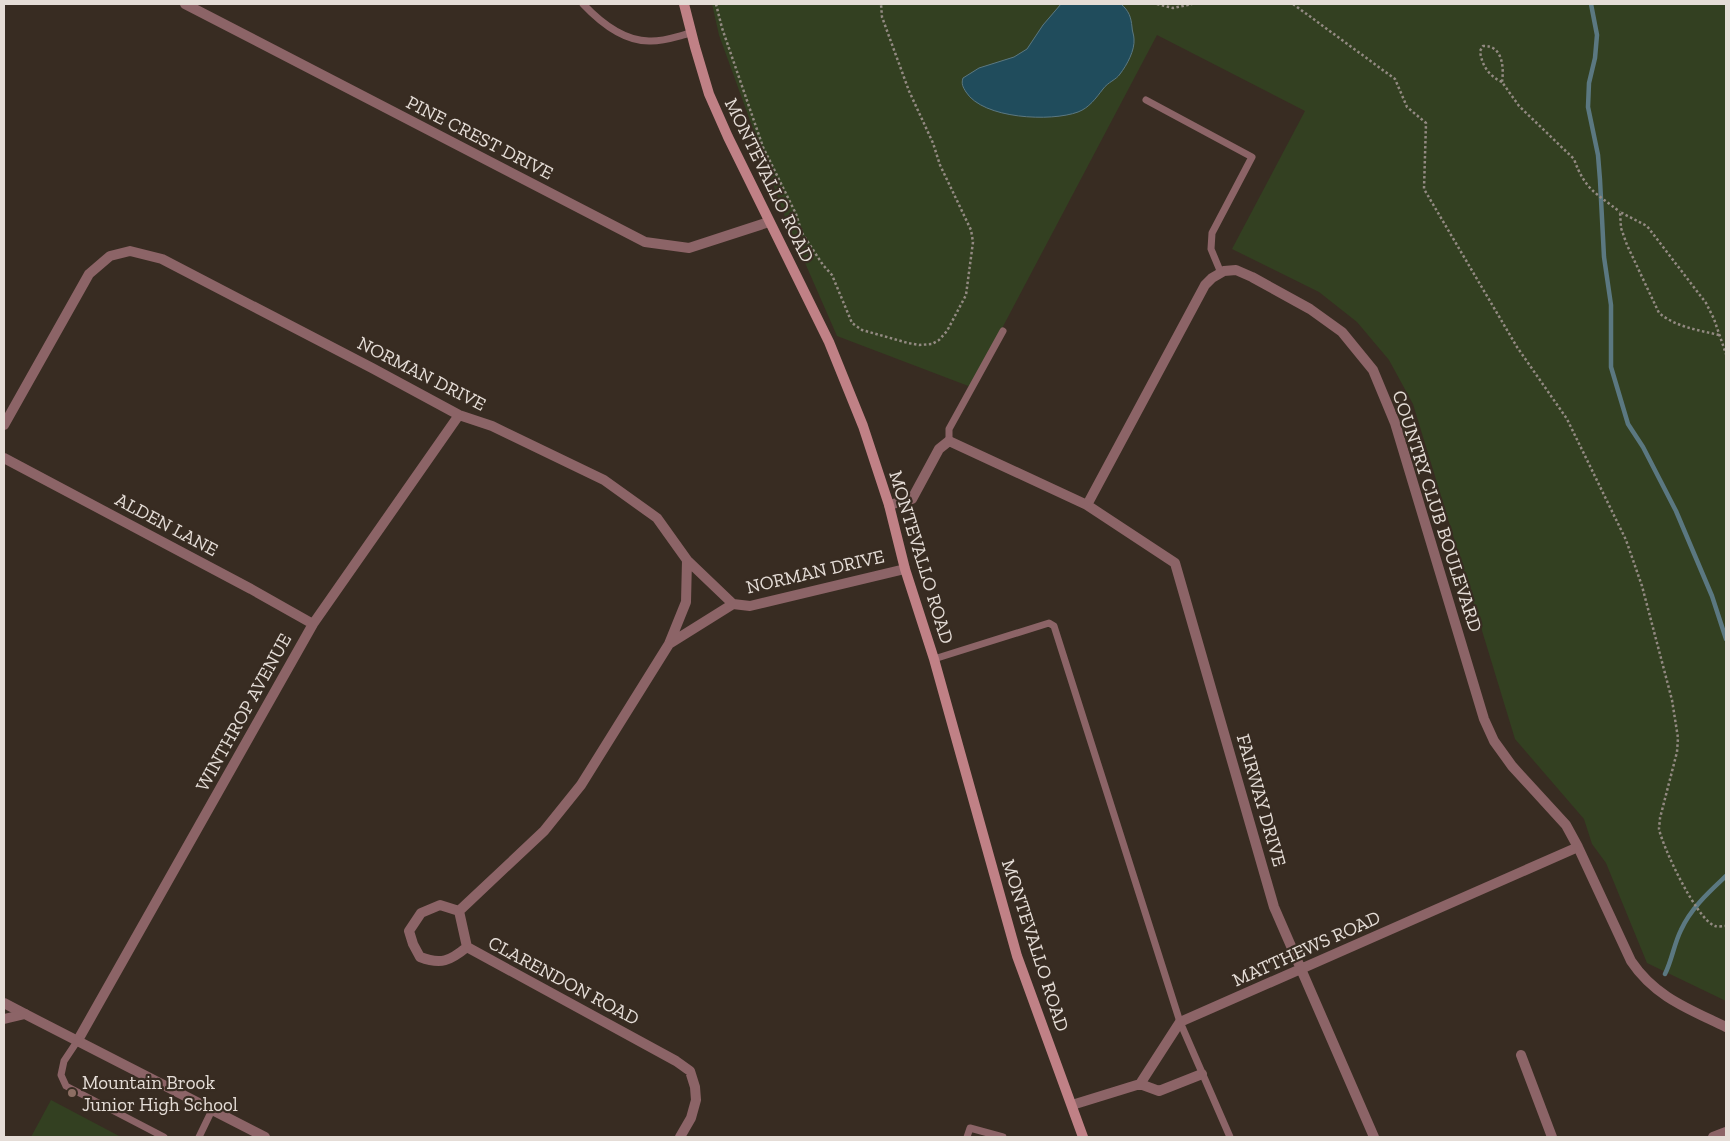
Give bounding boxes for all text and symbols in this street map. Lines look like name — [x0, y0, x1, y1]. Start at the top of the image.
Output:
street label: PINE CREST DRIVE — [402, 90, 557, 184]
street label: MONTEVALLO ROAD — [720, 94, 819, 266]
street label: NORMAN DRIVE — [354, 331, 490, 416]
street label: COUNTRY CLUB BOULEVARD — [1388, 388, 1487, 635]
street label: MONTEVALLO ROAD — [884, 468, 959, 647]
street label: ALDEN LANE — [111, 488, 222, 561]
street label: NORMAN DRIVE — [744, 544, 886, 599]
street label: WINTHROP AVENUE — [191, 629, 296, 795]
street label: FAIRWAY DRIVE — [1232, 731, 1291, 869]
street label: MONTEVALLO ROAD — [997, 856, 1074, 1034]
street label: MATTHEWS ROAD — [1229, 905, 1384, 991]
street label: CLARENDON ROAD — [484, 931, 643, 1030]
place label: Mountain Brook Junior High School — [82, 1071, 238, 1116]
marker: Mountain Brook Junior High School — [66, 1087, 78, 1099]

